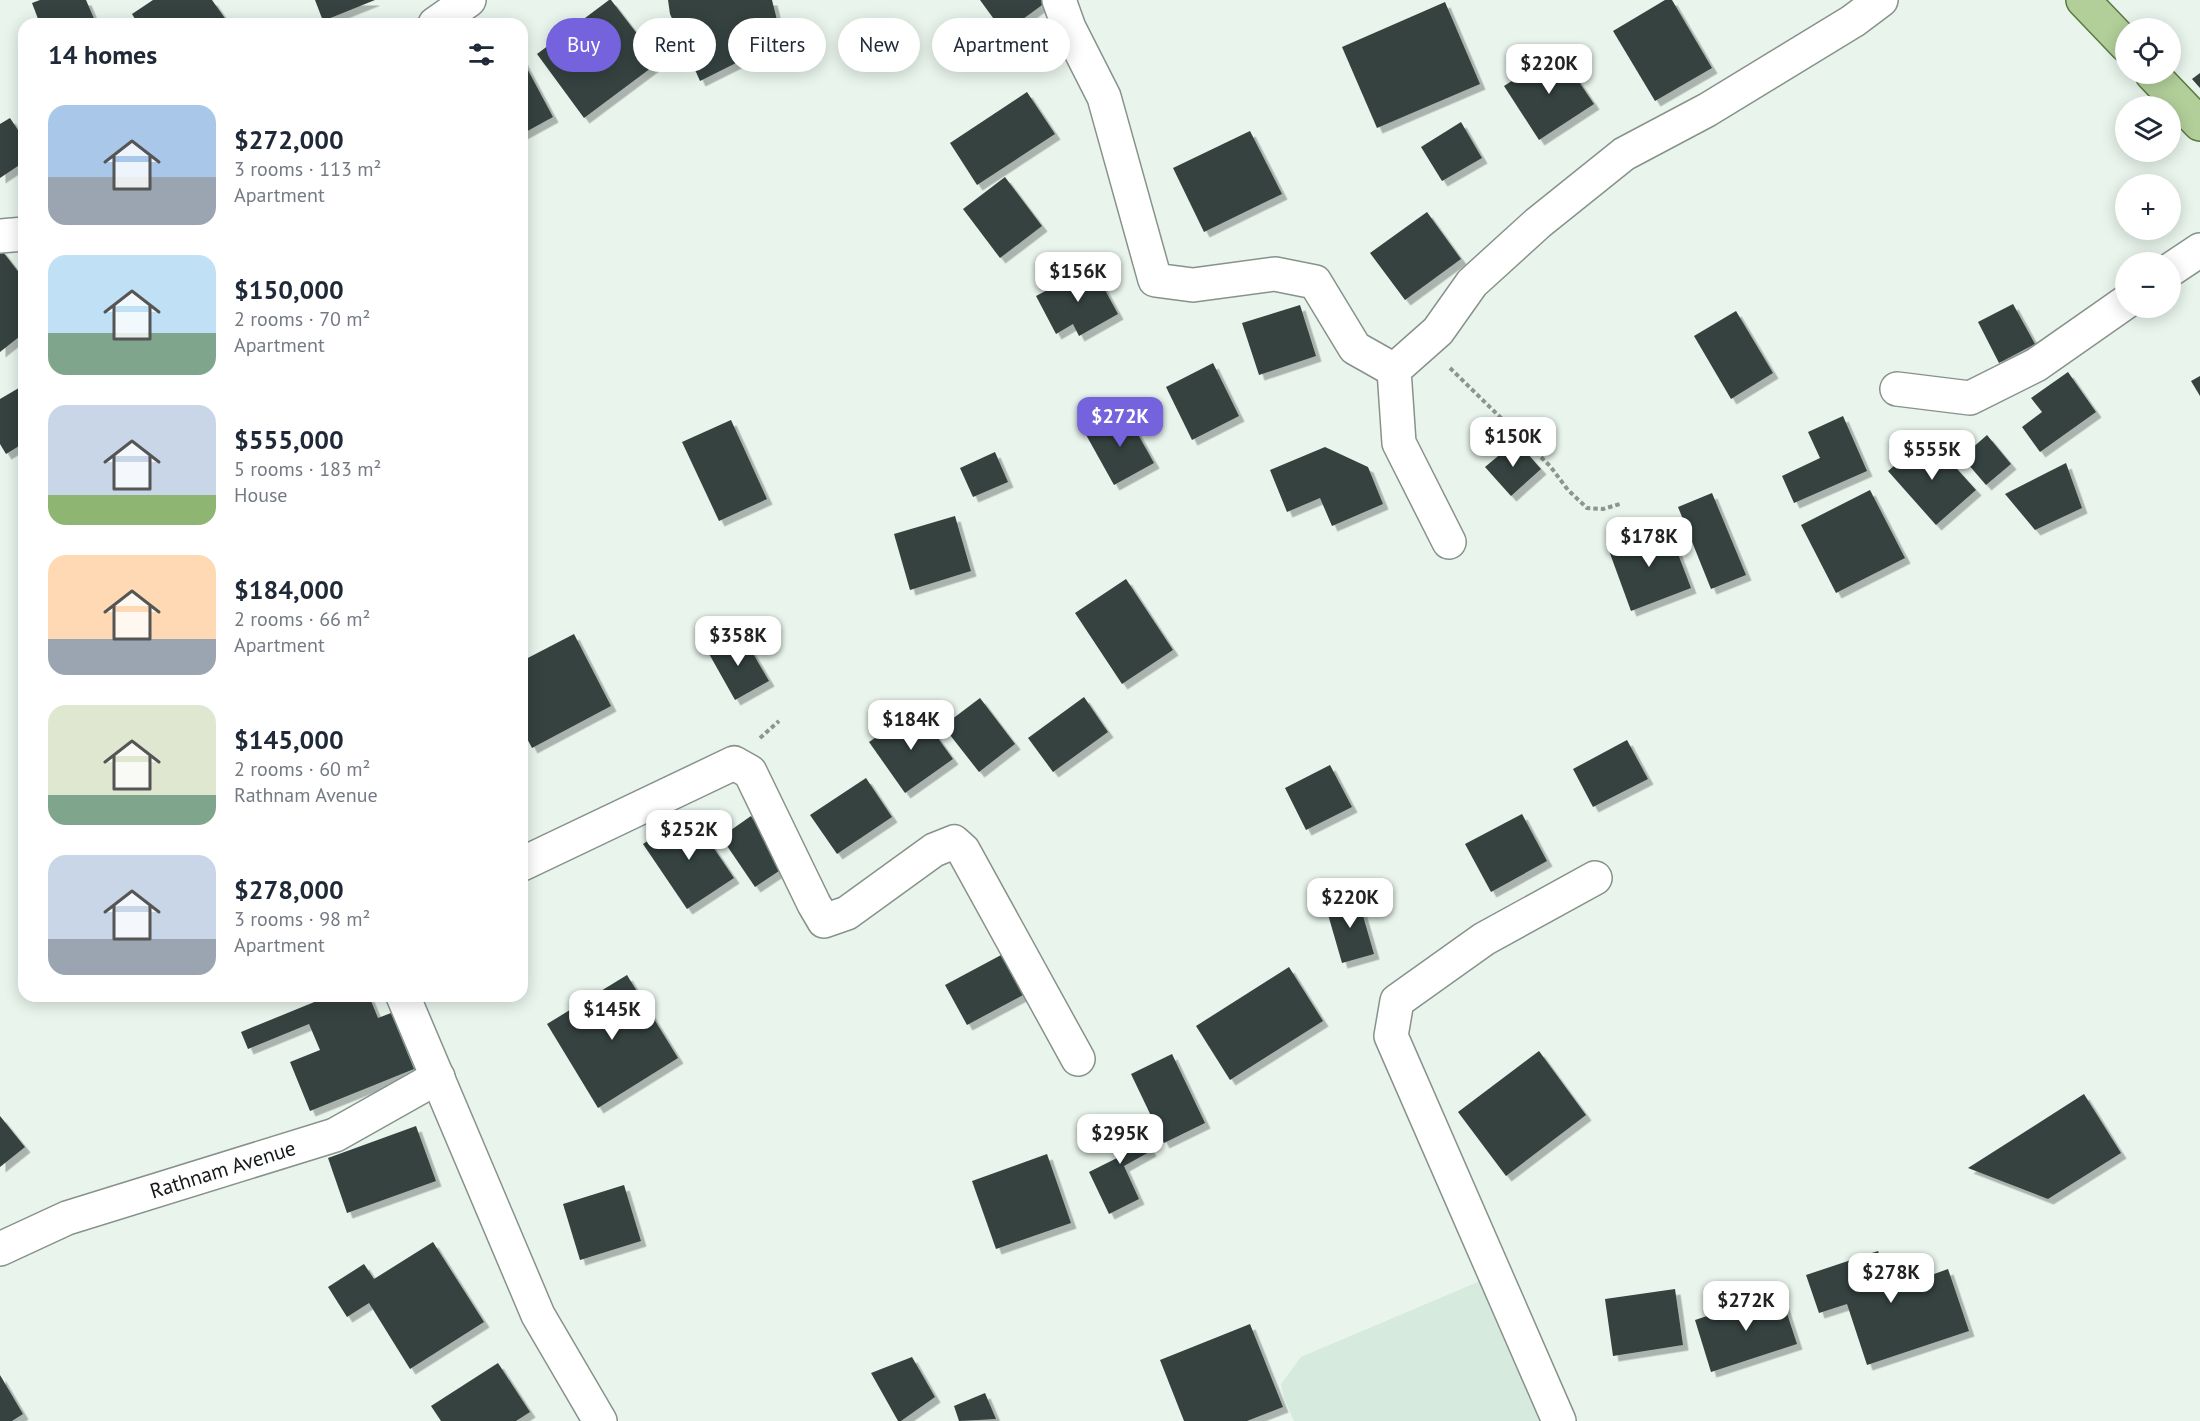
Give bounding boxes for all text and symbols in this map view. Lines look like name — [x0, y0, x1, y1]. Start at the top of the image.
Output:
chip: Buy — [546, 18, 621, 72]
chip: Rent — [633, 18, 716, 72]
chip: Filters — [728, 18, 826, 72]
chip: New — [838, 18, 920, 72]
chip: Apartment — [932, 18, 1070, 72]
map controls — [2115, 18, 2181, 318]
button: locate — [2115, 18, 2181, 84]
text: 14 homes — [48, 38, 157, 71]
icon: filters — [465, 38, 498, 71]
pin: $220K — [1507, 44, 1591, 95]
text: $220K — [1520, 50, 1578, 76]
button: layers — [2115, 96, 2181, 162]
text: $272,000 — [234, 123, 344, 156]
icon: home — [96, 129, 168, 201]
text: 3 rooms · 113 m² — [234, 156, 381, 182]
button: + — [2115, 174, 2181, 240]
text: Apartment — [234, 182, 325, 208]
pin: $156K — [1036, 252, 1120, 303]
button: − — [2115, 252, 2181, 318]
text: $156K — [1049, 258, 1107, 284]
text: $150,000 — [234, 273, 344, 306]
icon: home — [96, 279, 168, 351]
text: 2 rooms · 70 m² — [234, 306, 370, 332]
text: Apartment — [234, 332, 325, 358]
pin: $272K — [1078, 397, 1162, 448]
text: $272K — [1091, 403, 1149, 429]
pin: $150K — [1471, 417, 1555, 468]
text: $555,000 — [234, 423, 344, 456]
text: $150K — [1484, 423, 1542, 449]
icon: home — [96, 429, 168, 501]
pin: $555K — [1890, 430, 1974, 481]
text: $555K — [1903, 436, 1961, 462]
text: 5 rooms · 183 m² — [234, 456, 381, 482]
text: House — [234, 482, 288, 508]
pin: $178K — [1607, 517, 1691, 568]
text: $178K — [1620, 523, 1678, 549]
text: $184,000 — [234, 573, 344, 606]
icon: home — [96, 579, 168, 651]
text: 2 rooms · 66 m² — [234, 606, 370, 632]
pin: $358K — [696, 616, 780, 667]
text: $358K — [709, 622, 767, 648]
text: Apartment — [234, 632, 325, 658]
pin: $184K — [869, 700, 953, 751]
text: $184K — [882, 706, 940, 732]
text: $145,000 — [234, 723, 344, 756]
icon: home — [96, 729, 168, 801]
text: 2 rooms · 60 m² — [234, 756, 370, 782]
text: Rathnam Avenue — [234, 782, 378, 808]
pin: $252K — [647, 810, 731, 861]
text: $252K — [660, 816, 718, 842]
text: $278,000 — [234, 873, 344, 906]
pin: $220K — [1308, 878, 1392, 929]
icon: home — [96, 879, 168, 951]
text: $220K — [1321, 884, 1379, 910]
text: 3 rooms · 98 m² — [234, 906, 370, 932]
text: Apartment — [234, 932, 325, 958]
pin: $145K — [570, 990, 654, 1041]
text: $145K — [583, 996, 641, 1022]
pin: $295K — [1078, 1114, 1162, 1165]
text: $295K — [1091, 1120, 1149, 1146]
street label: Rathnam Avenue — [147, 1134, 299, 1204]
pin: $278K — [1849, 1253, 1933, 1304]
text: $278K — [1862, 1259, 1920, 1285]
pin: $272K — [1704, 1281, 1788, 1332]
text: $272K — [1717, 1287, 1775, 1313]

